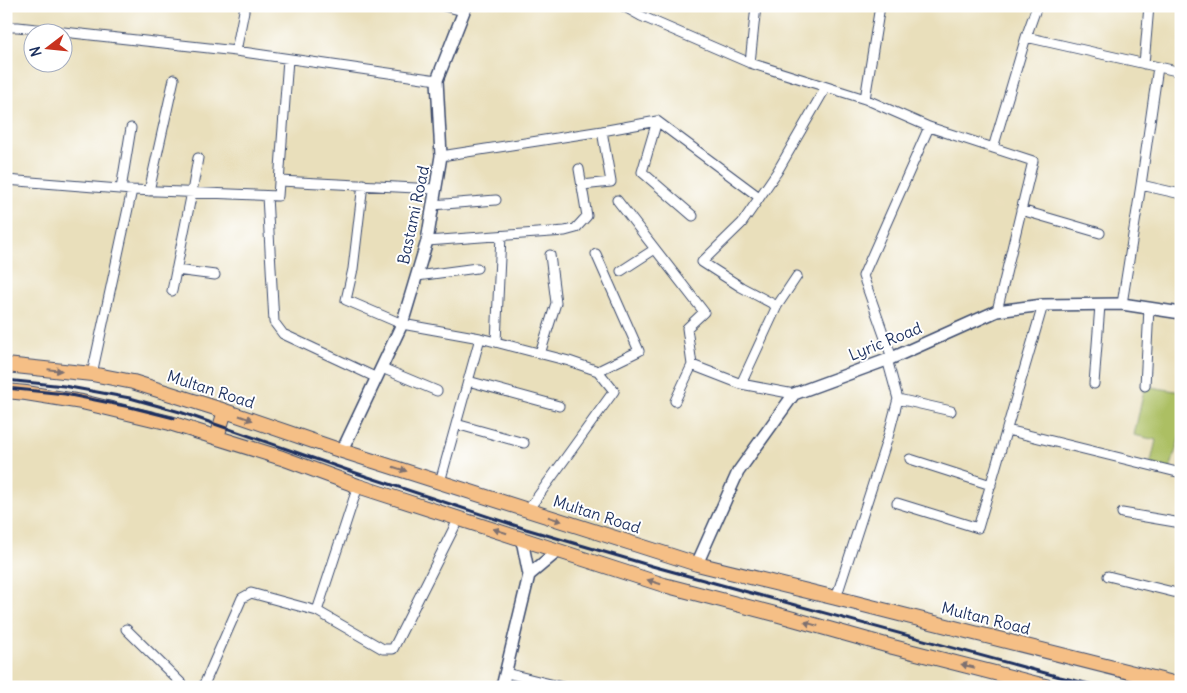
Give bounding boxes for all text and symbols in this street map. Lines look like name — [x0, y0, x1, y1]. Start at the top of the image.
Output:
north arrow — [22, 22, 72, 72]
text: N — [26, 44, 45, 59]
street label: Bastami Road — [393, 164, 433, 266]
street label: Lyric Road — [845, 317, 925, 365]
street label: Multan Road — [165, 365, 257, 413]
one-way arrow — [47, 366, 63, 374]
one-way arrow — [238, 415, 253, 422]
one-way arrow — [392, 466, 407, 474]
street label: Multan Road — [551, 490, 643, 538]
one-way arrow — [547, 515, 562, 523]
one-way arrow — [492, 527, 507, 535]
one-way arrow — [647, 577, 662, 585]
street label: Multan Road — [939, 597, 1033, 639]
one-way arrow — [804, 619, 819, 627]
one-way arrow — [961, 662, 976, 670]

